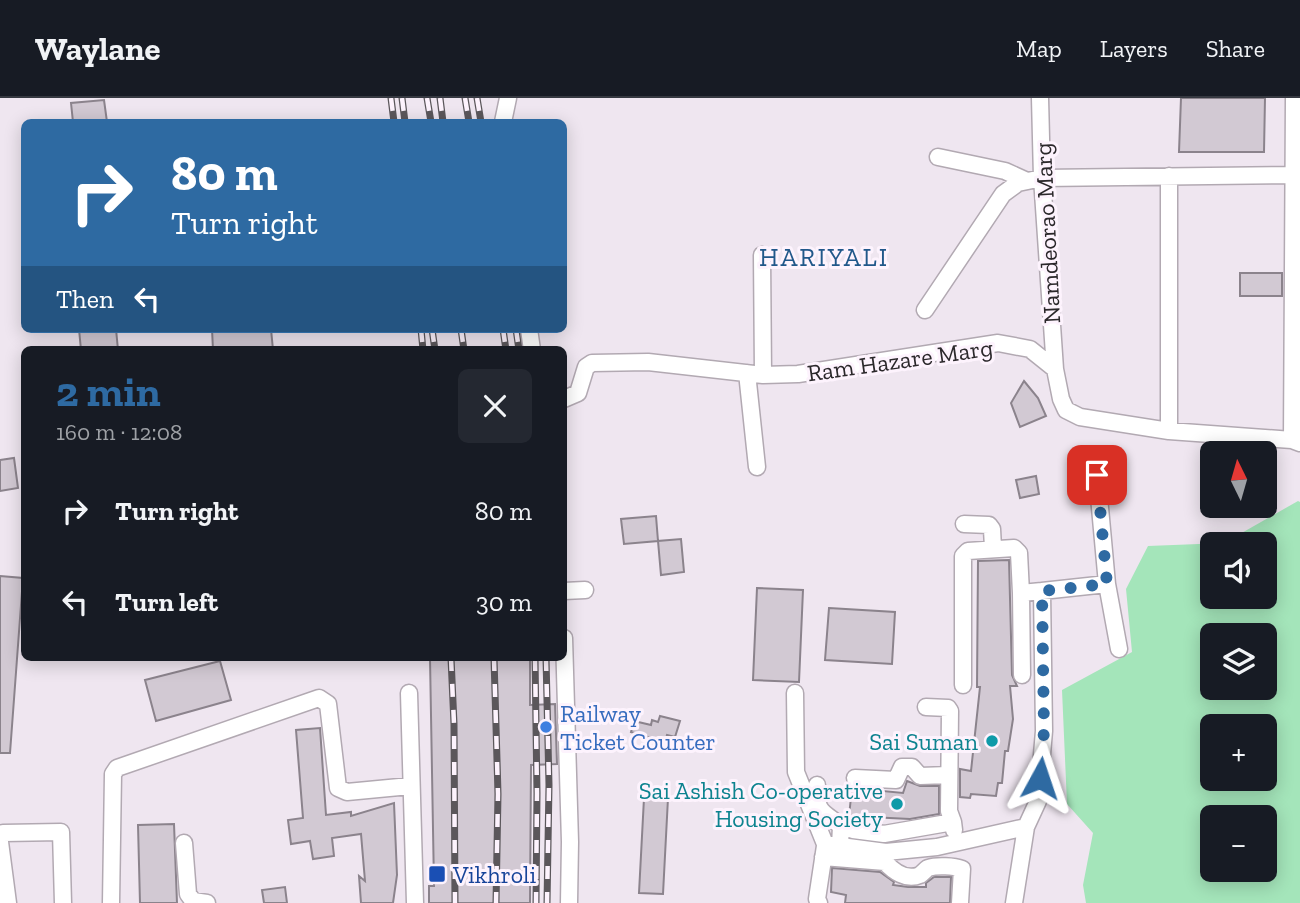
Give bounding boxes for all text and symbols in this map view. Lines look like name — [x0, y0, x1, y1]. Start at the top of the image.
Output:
text: Waylane — [35, 29, 161, 68]
text: Map — [1016, 34, 1062, 63]
text: Layers — [1100, 34, 1168, 63]
text: Share — [1206, 34, 1265, 63]
street label: Namdeorao Marg — [1028, 142, 1066, 324]
text: 80 m — [171, 144, 278, 203]
icon: right — [56, 147, 147, 238]
text: Turn right — [171, 204, 318, 242]
district label: HARIYALI — [759, 241, 889, 273]
icon: left — [128, 280, 166, 318]
text: Then — [56, 283, 114, 315]
street label: Ram Hazare Marg — [805, 333, 995, 387]
text: 2 min — [56, 366, 161, 417]
button: close — [458, 369, 532, 443]
text: 160 m · 12:08 — [56, 418, 182, 446]
north arrow — [1200, 441, 1278, 518]
map controls — [1200, 441, 1277, 882]
pin — [1067, 445, 1127, 505]
icon: arrive — [1078, 456, 1116, 494]
icon: right — [56, 492, 94, 530]
text: Turn right — [115, 495, 238, 527]
text: 80 m — [475, 495, 532, 527]
button: sound — [1200, 532, 1277, 609]
icon: left — [56, 583, 94, 621]
text: Turn left — [115, 586, 218, 618]
text: 30 m — [476, 586, 532, 618]
button: layers — [1200, 623, 1277, 700]
place label: Railway Ticket Counter — [560, 699, 716, 756]
button: + — [1200, 714, 1277, 791]
marker: Railway Ticket Counter — [538, 719, 554, 735]
place label: Sai Suman — [869, 727, 978, 756]
marker: Sai Suman — [984, 733, 1000, 749]
position arrow — [1003, 741, 1077, 815]
place label: Sai Ashish Co-operative Housing Society — [639, 776, 884, 833]
marker: Sai Ashish Co-operative Housing Society — [889, 796, 905, 812]
button: − — [1200, 805, 1277, 882]
place label: Vikhroli — [452, 860, 536, 889]
marker: Vikhroli — [427, 864, 447, 884]

